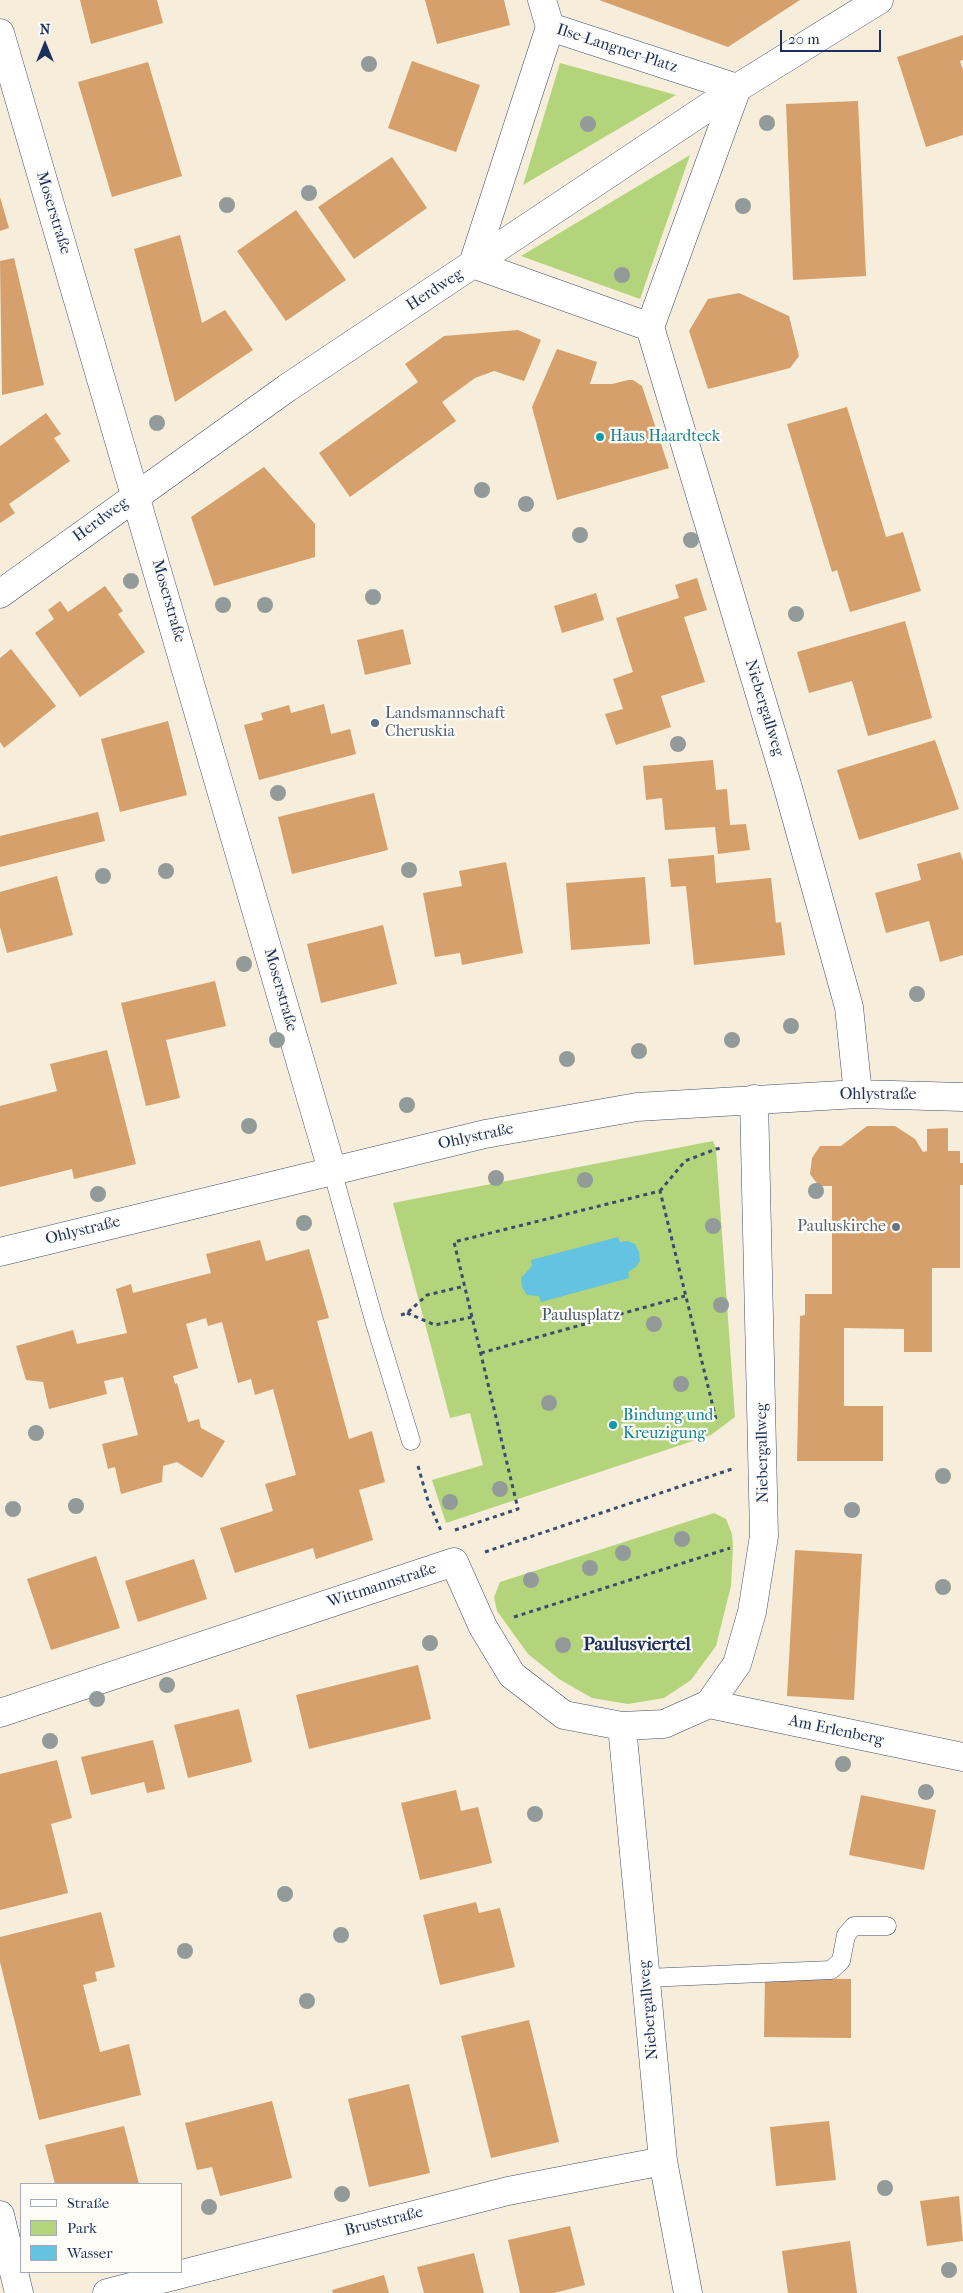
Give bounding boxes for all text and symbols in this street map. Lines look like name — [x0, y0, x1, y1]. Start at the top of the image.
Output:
north arrow — [20, 20, 70, 70]
street label: Ilse-Langner-Platz — [554, 20, 680, 78]
scale bar — [783, 20, 884, 52]
text: N — [40, 21, 50, 38]
text: 20 m — [788, 30, 820, 48]
street label: Moserstraße — [31, 169, 75, 257]
street label: Herdweg — [403, 265, 467, 315]
place label: Haus Haardteck — [610, 427, 720, 447]
marker: Haus Haardteck — [594, 431, 606, 443]
street label: Herdweg — [70, 494, 132, 546]
street label: Moserstraße — [147, 557, 189, 645]
street label: Niebergallweg — [740, 657, 788, 759]
place label: Landsmannschaft Cheruskia — [385, 704, 505, 742]
marker: Landsmannschaft Cheruskia — [369, 717, 381, 729]
street label: Moserstraße — [259, 946, 301, 1034]
street label: Ohlystraße — [840, 1085, 916, 1105]
street label: Ohlystraße — [436, 1120, 516, 1154]
street label: Ohlystraße — [43, 1212, 123, 1250]
place label: Pauluskirche — [797, 1217, 886, 1237]
marker: Pauluskirche — [890, 1221, 902, 1233]
park label: Paulusplatz — [542, 1306, 620, 1326]
street label: Niebergallweg — [753, 1403, 773, 1503]
place label: Bindung und Kreuzigung — [623, 1406, 713, 1444]
marker: Bindung und Kreuzigung — [607, 1419, 619, 1431]
street label: Wittmannstraße — [325, 1559, 439, 1613]
district label: Paulusviertel — [583, 1634, 691, 1656]
street label: Am Erlenberg — [787, 1712, 885, 1750]
street label: Niebergallweg — [635, 1959, 663, 2061]
legend — [20, 2183, 182, 2273]
text: Straße — [67, 2194, 109, 2212]
street label: Bruststraße — [343, 2203, 425, 2241]
text: Park — [67, 2219, 97, 2237]
text: Wasser — [67, 2244, 113, 2262]

